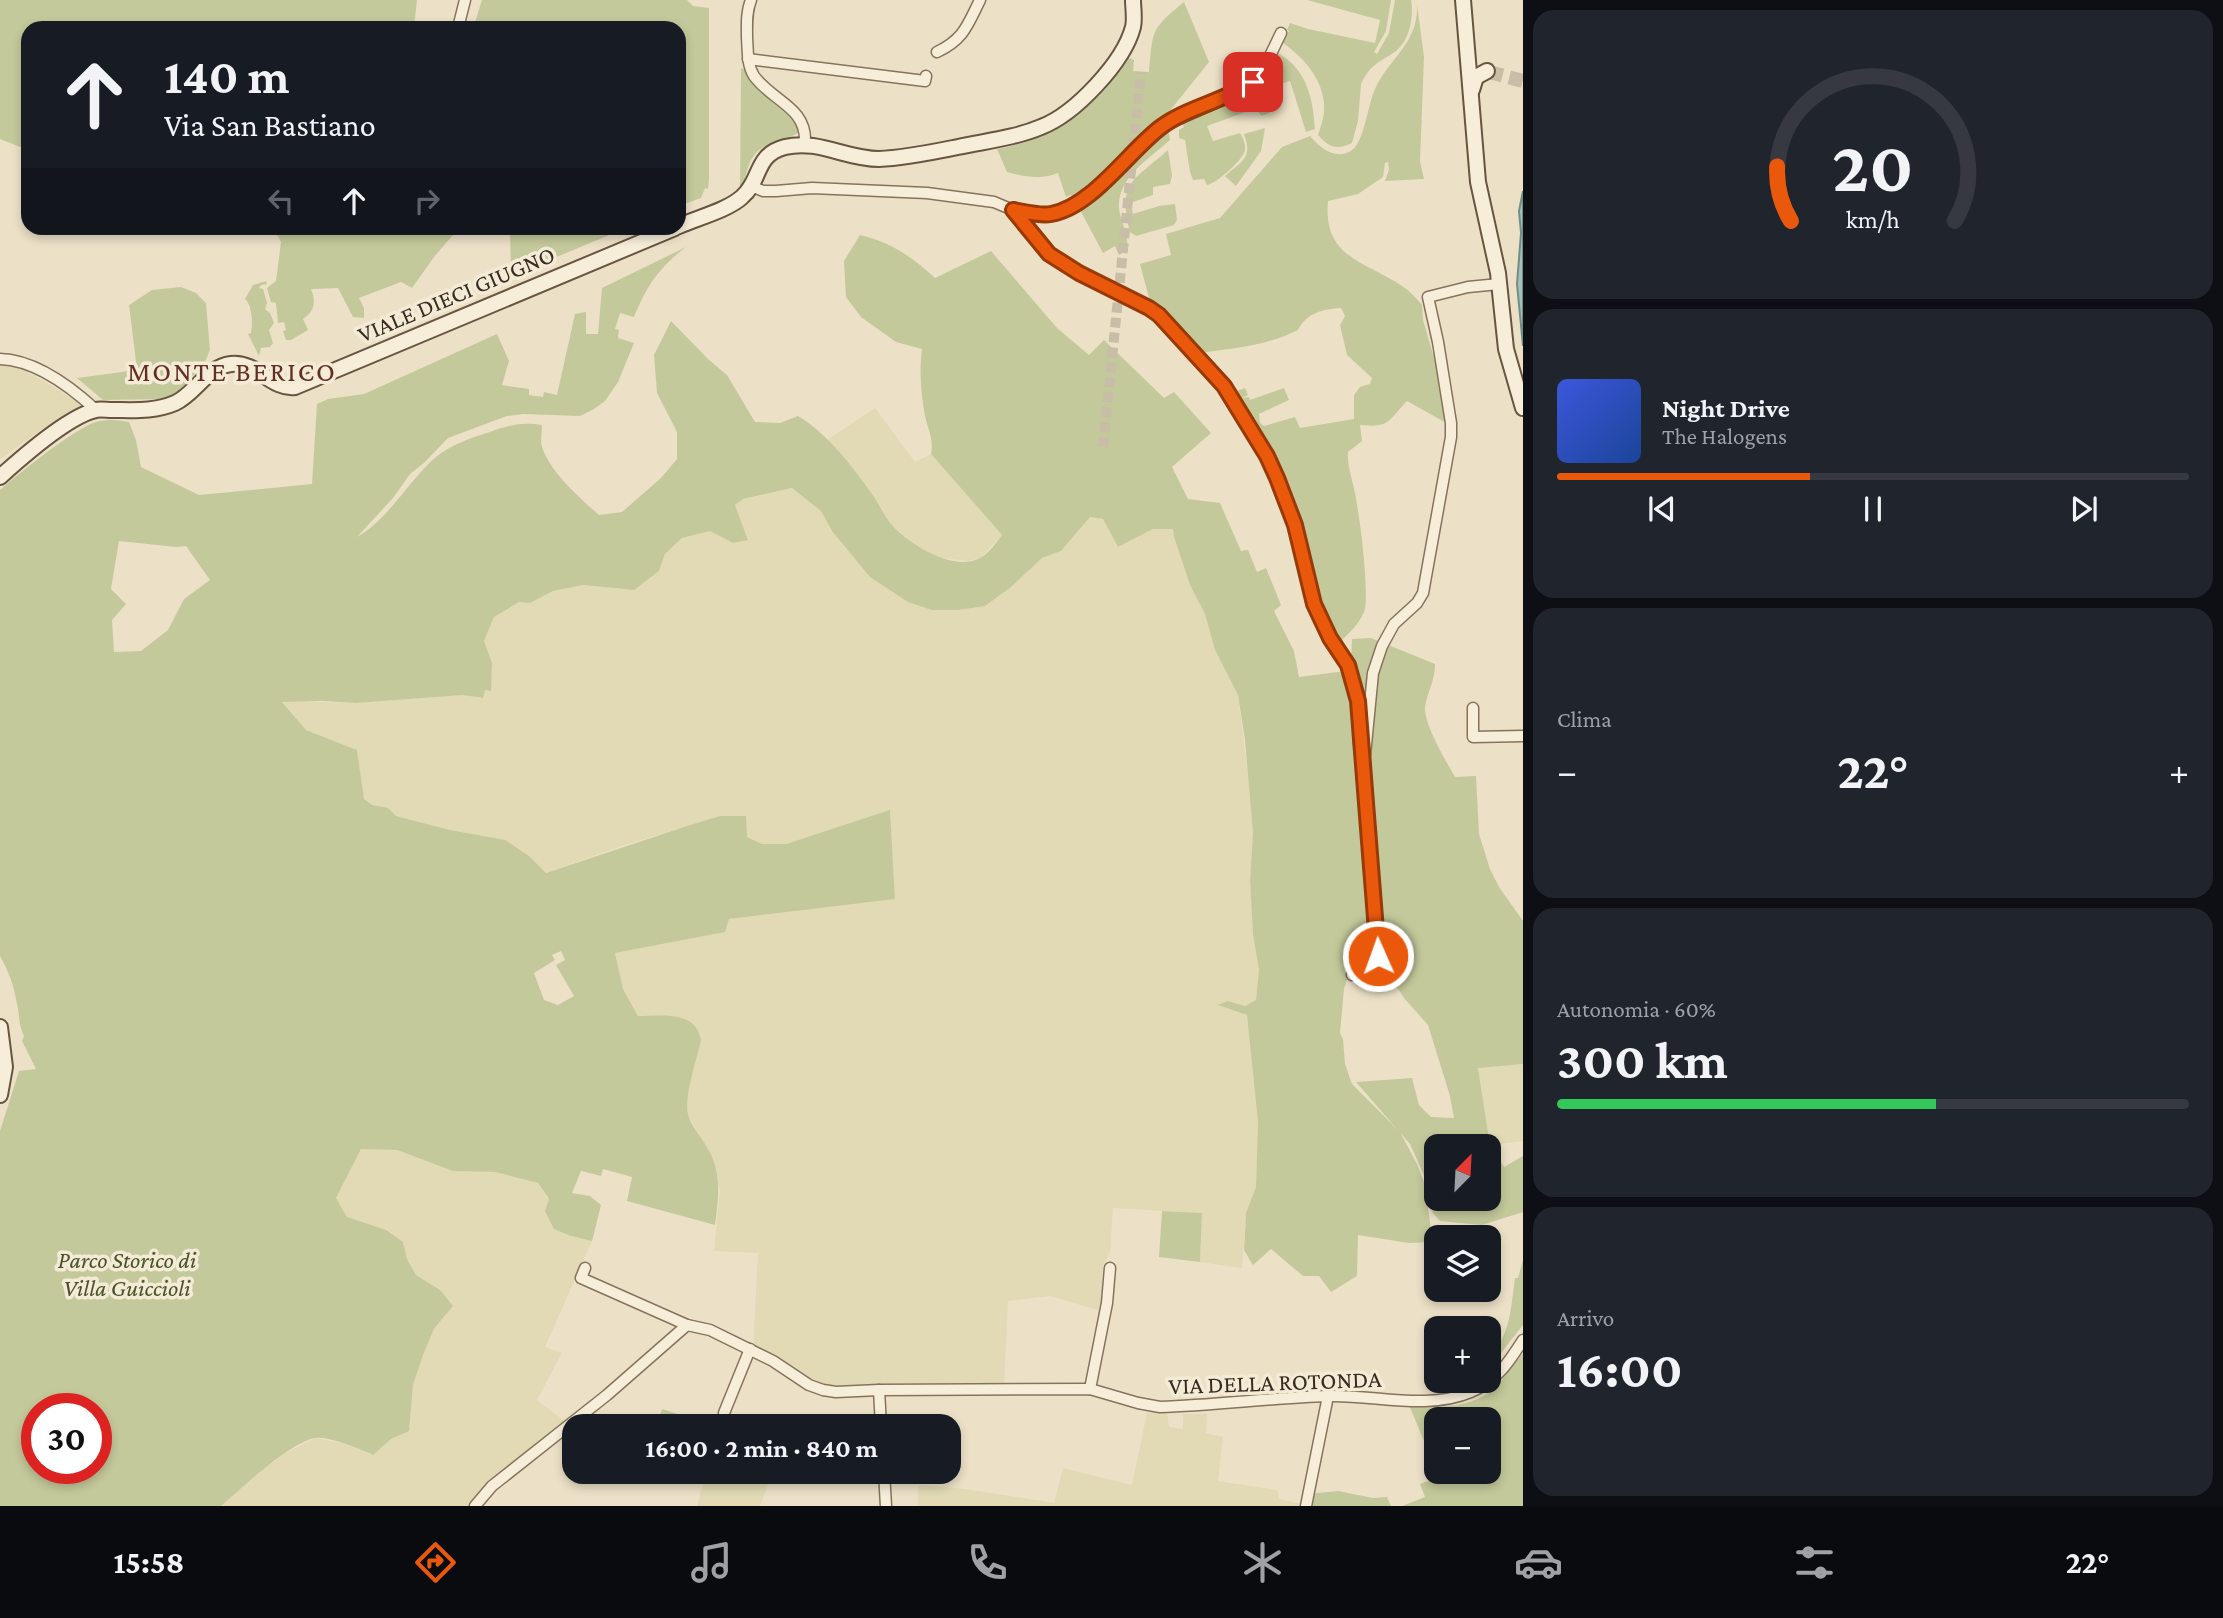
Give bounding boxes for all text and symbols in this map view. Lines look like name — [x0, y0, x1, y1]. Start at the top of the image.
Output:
icon: ahead — [49, 49, 140, 140]
text: 140 m — [164, 49, 289, 104]
pin — [1223, 52, 1283, 112]
icon: arrive — [1234, 63, 1272, 101]
text: Via San Bastiano — [164, 107, 376, 143]
text: 20 — [1832, 126, 1914, 207]
icon: left — [262, 182, 300, 220]
icon: ahead — [335, 182, 373, 220]
icon: right — [408, 182, 446, 220]
text: km/h — [1846, 205, 1900, 232]
street label: VIALE DIECI GIUGNO — [353, 240, 559, 348]
district label: MONTE BERICO — [127, 356, 337, 387]
text: Night Drive — [1662, 394, 1790, 423]
text: The Halogens — [1662, 423, 1787, 449]
icon: previous — [1643, 490, 1681, 528]
icon: pause — [1854, 490, 1892, 528]
icon: next — [2065, 490, 2103, 528]
text: Clima — [1557, 706, 1612, 732]
text: 22° — [1837, 741, 1909, 799]
text: − — [1557, 750, 1577, 792]
text: + — [2169, 750, 2189, 792]
position arrow — [1341, 919, 1415, 993]
text: Autonomia · 60% — [1557, 996, 1716, 1022]
text: 300 km — [1557, 1031, 1728, 1089]
north arrow — [1424, 1134, 1502, 1211]
map controls — [1424, 1134, 1501, 1484]
button: layers — [1424, 1225, 1501, 1302]
park label: Parco Storico di Villa Guiccioli — [58, 1246, 197, 1301]
text: Arrivo — [1557, 1305, 1614, 1331]
button: + — [1424, 1316, 1501, 1393]
text: 16:00 — [1557, 1340, 1682, 1398]
street label: VIA DELLA ROTONDA — [1168, 1365, 1382, 1399]
speed limit sign: 30 — [21, 1393, 112, 1484]
button: − — [1424, 1407, 1501, 1484]
text: 16:00 · 2 min · 840 m — [645, 1434, 878, 1463]
icon: directions — [411, 1538, 460, 1587]
icon: music — [687, 1538, 736, 1587]
icon: phone — [963, 1538, 1012, 1587]
icon: climate — [1238, 1538, 1287, 1587]
icon: car — [1514, 1538, 1563, 1587]
icon: filters — [1790, 1538, 1839, 1587]
text: 15:58 — [113, 1544, 184, 1580]
text: 22° — [2066, 1544, 2110, 1580]

